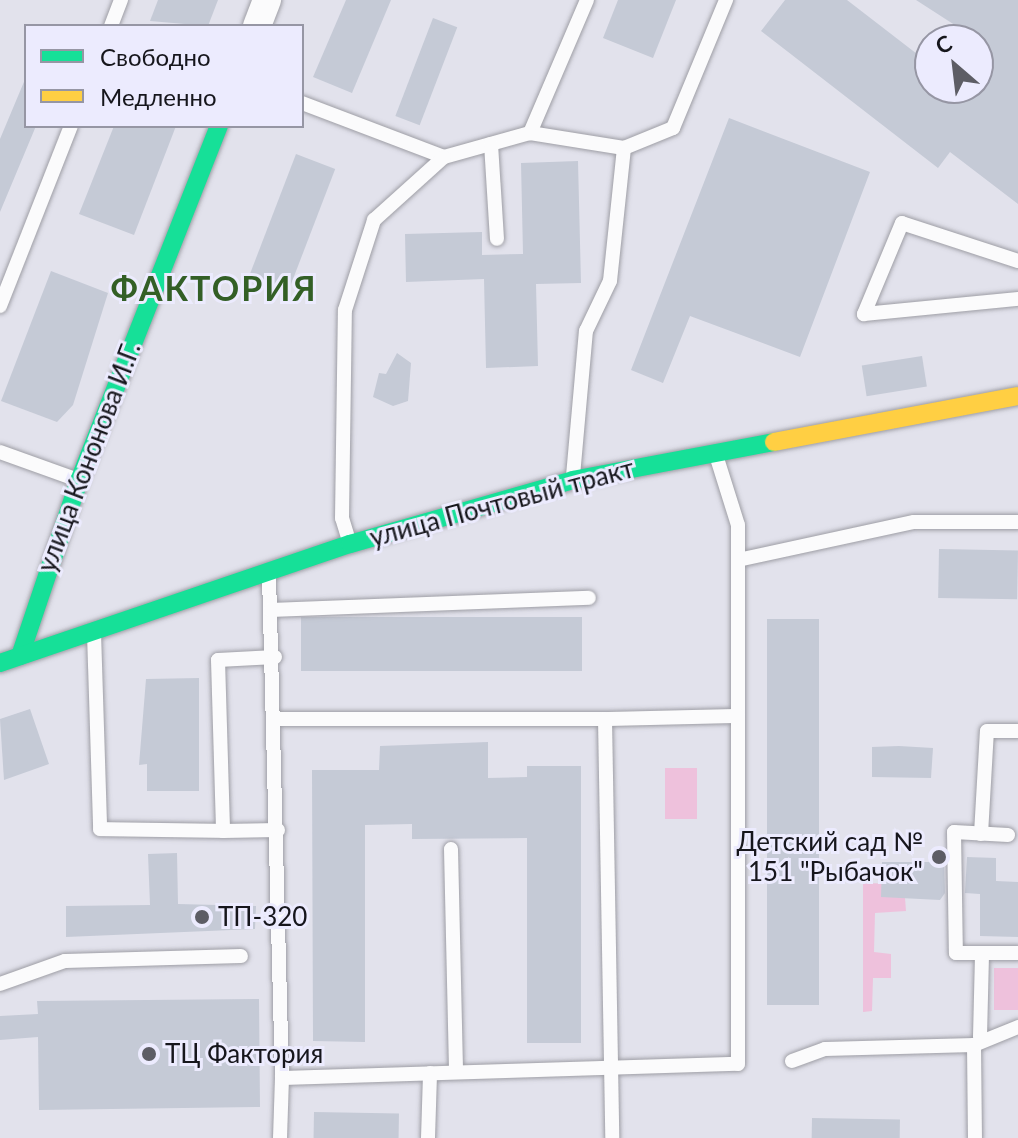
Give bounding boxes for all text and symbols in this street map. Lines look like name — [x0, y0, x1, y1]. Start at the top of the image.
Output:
legend — [24, 24, 304, 128]
north arrow — [914, 24, 994, 104]
text: С — [931, 29, 956, 59]
text: Свободно — [100, 42, 211, 71]
text: Медленно — [100, 82, 217, 111]
district label: ФАКТОРИЯ — [111, 268, 317, 308]
street label: улица Кононова И.Г. — [31, 338, 147, 576]
street label: улица Почтовый тракт — [366, 453, 638, 553]
place label: Детский сад № 151 "Рыбачок" — [737, 826, 923, 888]
marker: Детский сад № 151 "Рыбачок" — [930, 848, 948, 866]
place label: ТП-320 — [218, 901, 307, 933]
marker: ТП-320 — [193, 908, 211, 926]
place label: ТЦ Фактория — [165, 1038, 323, 1070]
marker: ТЦ Фактория — [140, 1045, 158, 1063]

